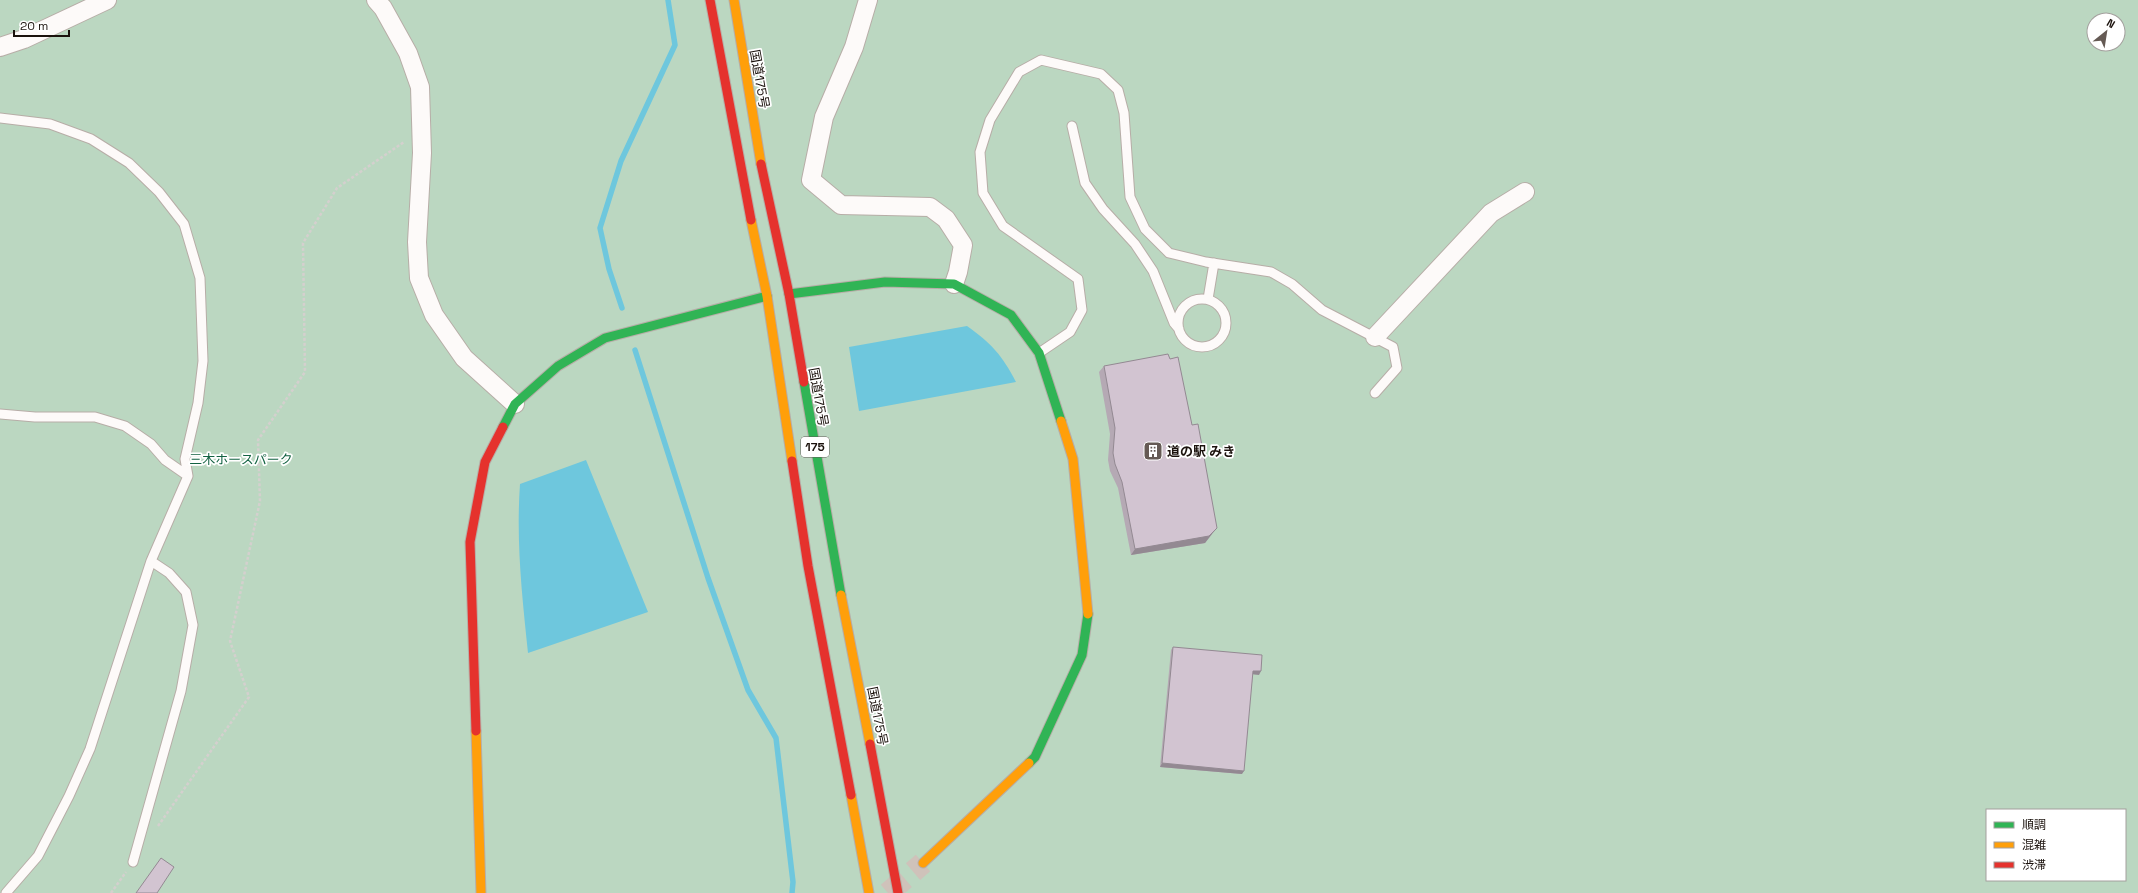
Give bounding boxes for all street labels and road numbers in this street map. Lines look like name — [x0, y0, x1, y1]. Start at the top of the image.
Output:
street label: 国道175号 — [746, 48, 773, 110]
street label: 国道175号 — [805, 366, 832, 428]
road number: 175 — [801, 437, 829, 457]
street label: 国道175号 — [863, 685, 892, 747]

